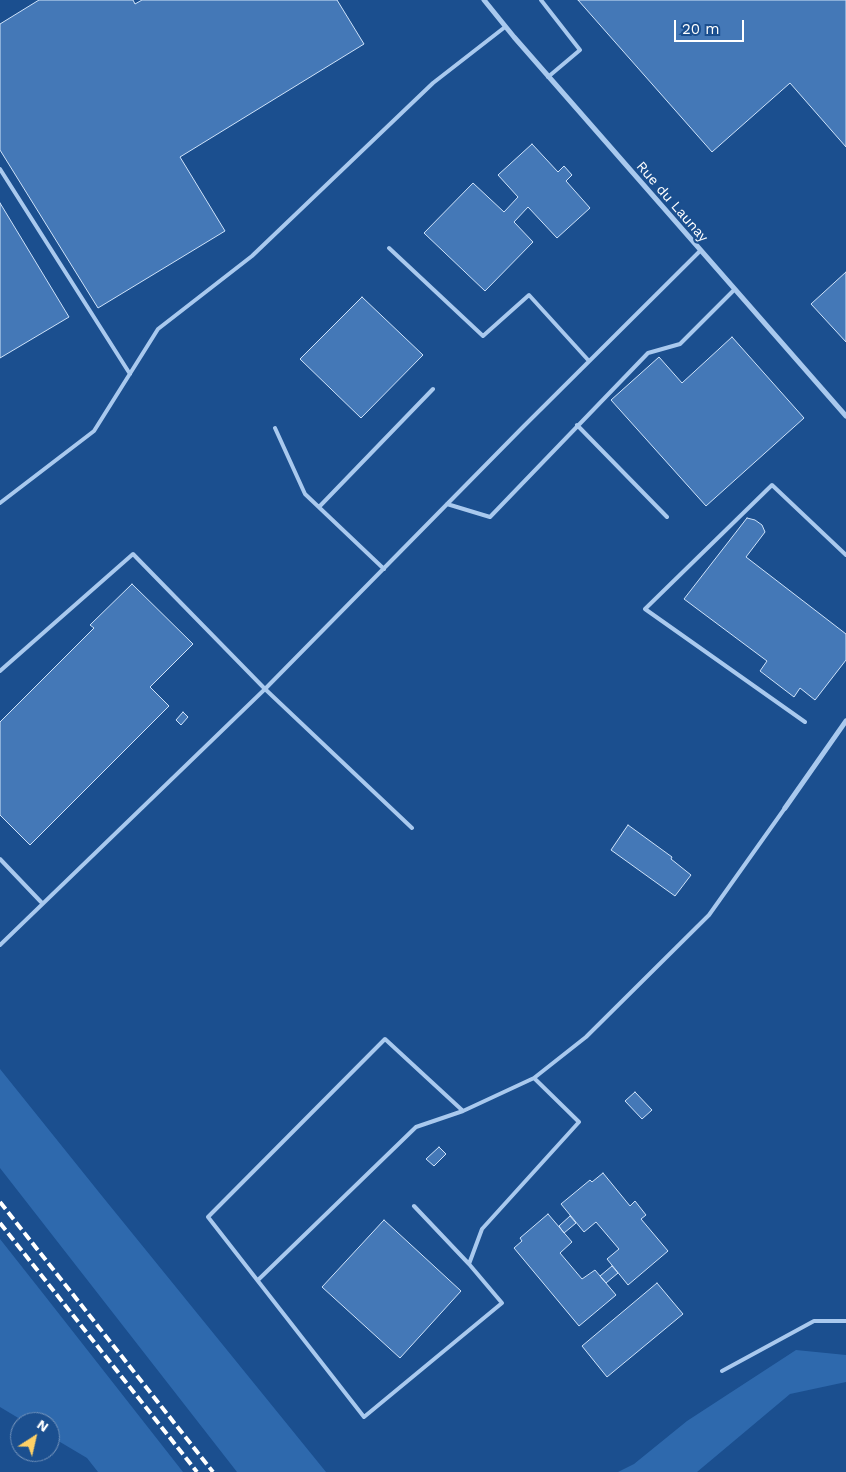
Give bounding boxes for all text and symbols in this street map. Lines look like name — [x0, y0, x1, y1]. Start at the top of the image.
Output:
scale bar — [676, 10, 746, 42]
text: 20 m — [682, 20, 720, 38]
street label: Rue du Launay — [632, 158, 712, 246]
north arrow — [10, 1412, 60, 1462]
text: N — [34, 1416, 52, 1435]

